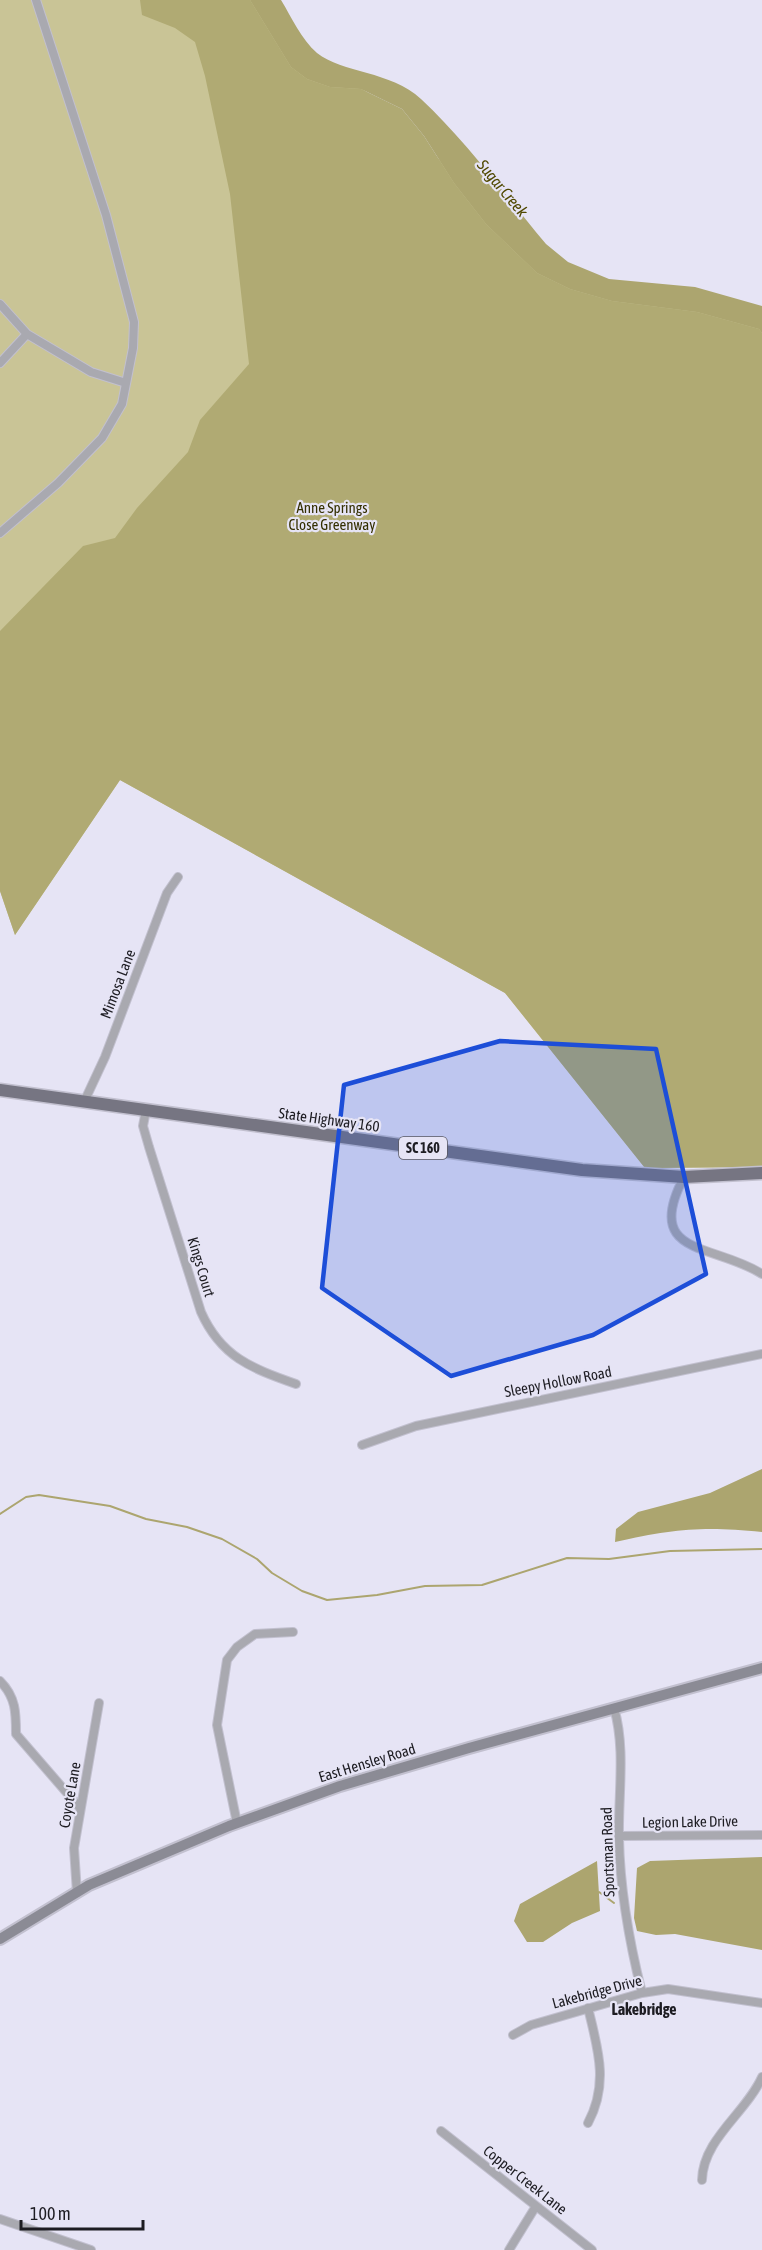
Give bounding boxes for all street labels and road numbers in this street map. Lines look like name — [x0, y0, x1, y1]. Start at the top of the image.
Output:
street label: Mimosa Lane — [97, 947, 139, 1021]
street label: State Highway 160 — [278, 1104, 381, 1135]
road number: SC 160 — [399, 1137, 447, 1159]
street label: Kings Court — [184, 1235, 219, 1299]
street label: Sleepy Hollow Road — [503, 1363, 613, 1400]
street label: East Hensley Road — [316, 1740, 417, 1785]
street label: Coyote Lane — [55, 1760, 84, 1829]
street label: Sportsman Road — [597, 1807, 618, 1897]
street label: Legion Lake Drive — [642, 1812, 738, 1831]
street label: Lakebridge Drive — [550, 1971, 644, 2013]
street label: Copper Creek Lane — [480, 2142, 571, 2218]

